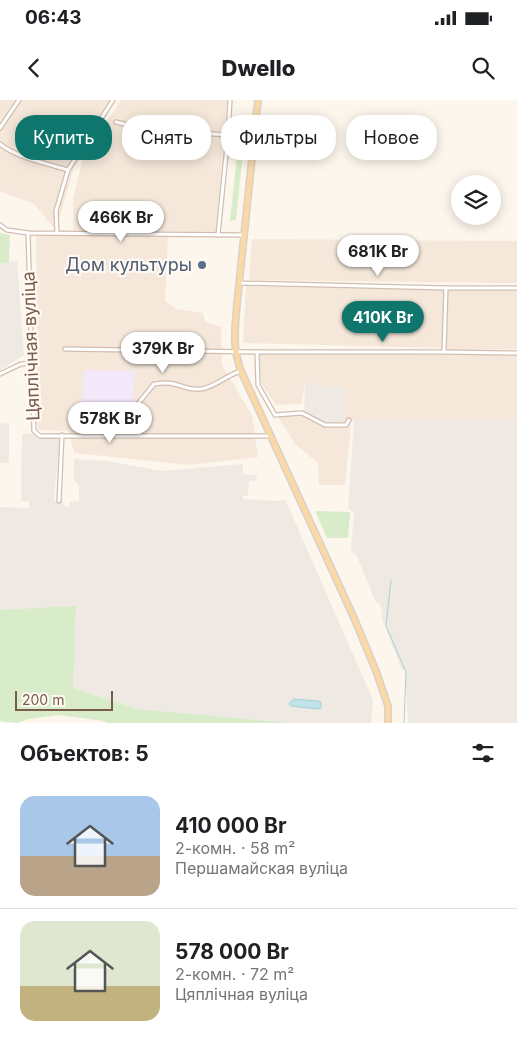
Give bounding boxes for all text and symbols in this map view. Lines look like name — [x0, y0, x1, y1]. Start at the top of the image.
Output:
text: 06:43 — [25, 6, 82, 29]
icon: back — [20, 54, 48, 82]
icon: search — [469, 54, 497, 82]
text: Dwello — [222, 55, 295, 81]
chip: Купить — [15, 115, 112, 160]
chip: Снять — [122, 115, 211, 160]
chip: Фильтры — [221, 115, 336, 160]
chip: Новое — [346, 115, 437, 160]
map controls — [451, 175, 501, 225]
button: layers — [451, 175, 501, 225]
pin: 466K Br — [75, 200, 167, 243]
text: 466K Br — [89, 207, 153, 227]
pin: 681K Br — [332, 234, 424, 277]
text: 681K Br — [348, 241, 408, 261]
place label: Дом культуры — [65, 254, 192, 275]
marker: Дом культуры — [196, 259, 208, 271]
street label: Цяплічная вуліца — [17, 271, 44, 421]
pin: 410K Br — [337, 300, 429, 343]
text: 410K Br — [353, 307, 413, 327]
pin: 379K Br — [117, 332, 209, 374]
text: 379K Br — [132, 338, 194, 358]
pin: 578K Br — [64, 402, 156, 444]
text: 578K Br — [79, 408, 141, 428]
scale bar — [15, 688, 112, 711]
text: 200 m — [22, 691, 64, 708]
icon: filters — [469, 739, 497, 767]
text: Объектов: 5 — [20, 741, 149, 766]
text: 410 000 Br — [175, 813, 287, 838]
icon: home — [60, 816, 120, 876]
text: 2-комн. · 58 m² — [175, 838, 295, 858]
text: Першамайская вуліца — [175, 858, 348, 878]
text: 578 000 Br — [175, 939, 289, 964]
icon: home — [60, 941, 120, 1001]
text: 2-комн. · 72 m² — [175, 964, 294, 984]
text: Цяплічная вуліца — [175, 984, 308, 1004]

